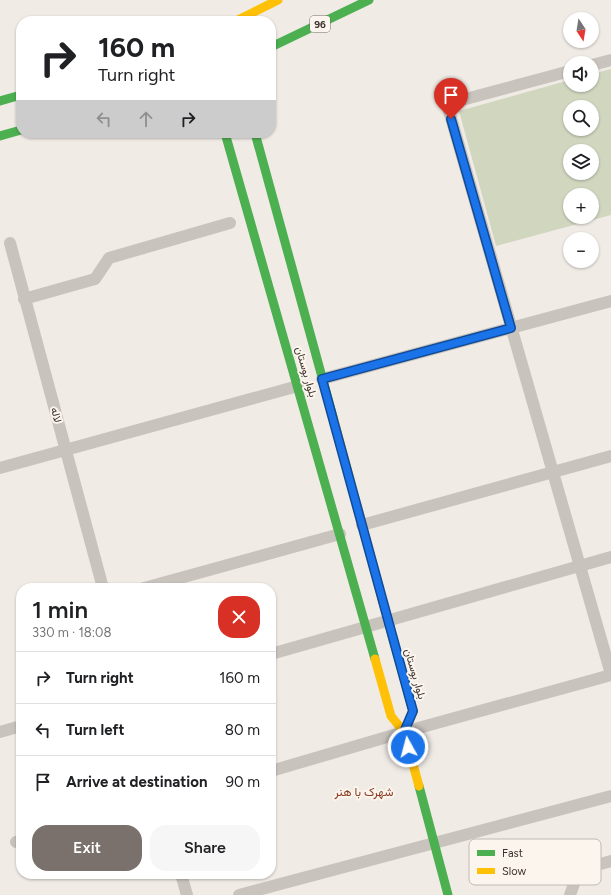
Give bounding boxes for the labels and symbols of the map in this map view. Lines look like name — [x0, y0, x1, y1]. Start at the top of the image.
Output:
north arrow — [563, 12, 599, 48]
road number: 96 — [310, 16, 330, 32]
pin — [434, 78, 468, 119]
street label: بلوار بوستان — [293, 345, 319, 399]
street label: لاله — [48, 406, 64, 424]
street label: بلوار بوستان — [402, 647, 428, 701]
position arrow — [387, 726, 429, 768]
district label: شهرک با هنر — [333, 785, 394, 800]
legend — [469, 839, 601, 885]
text: Fast — [502, 847, 523, 860]
text: Slow — [502, 865, 526, 878]

